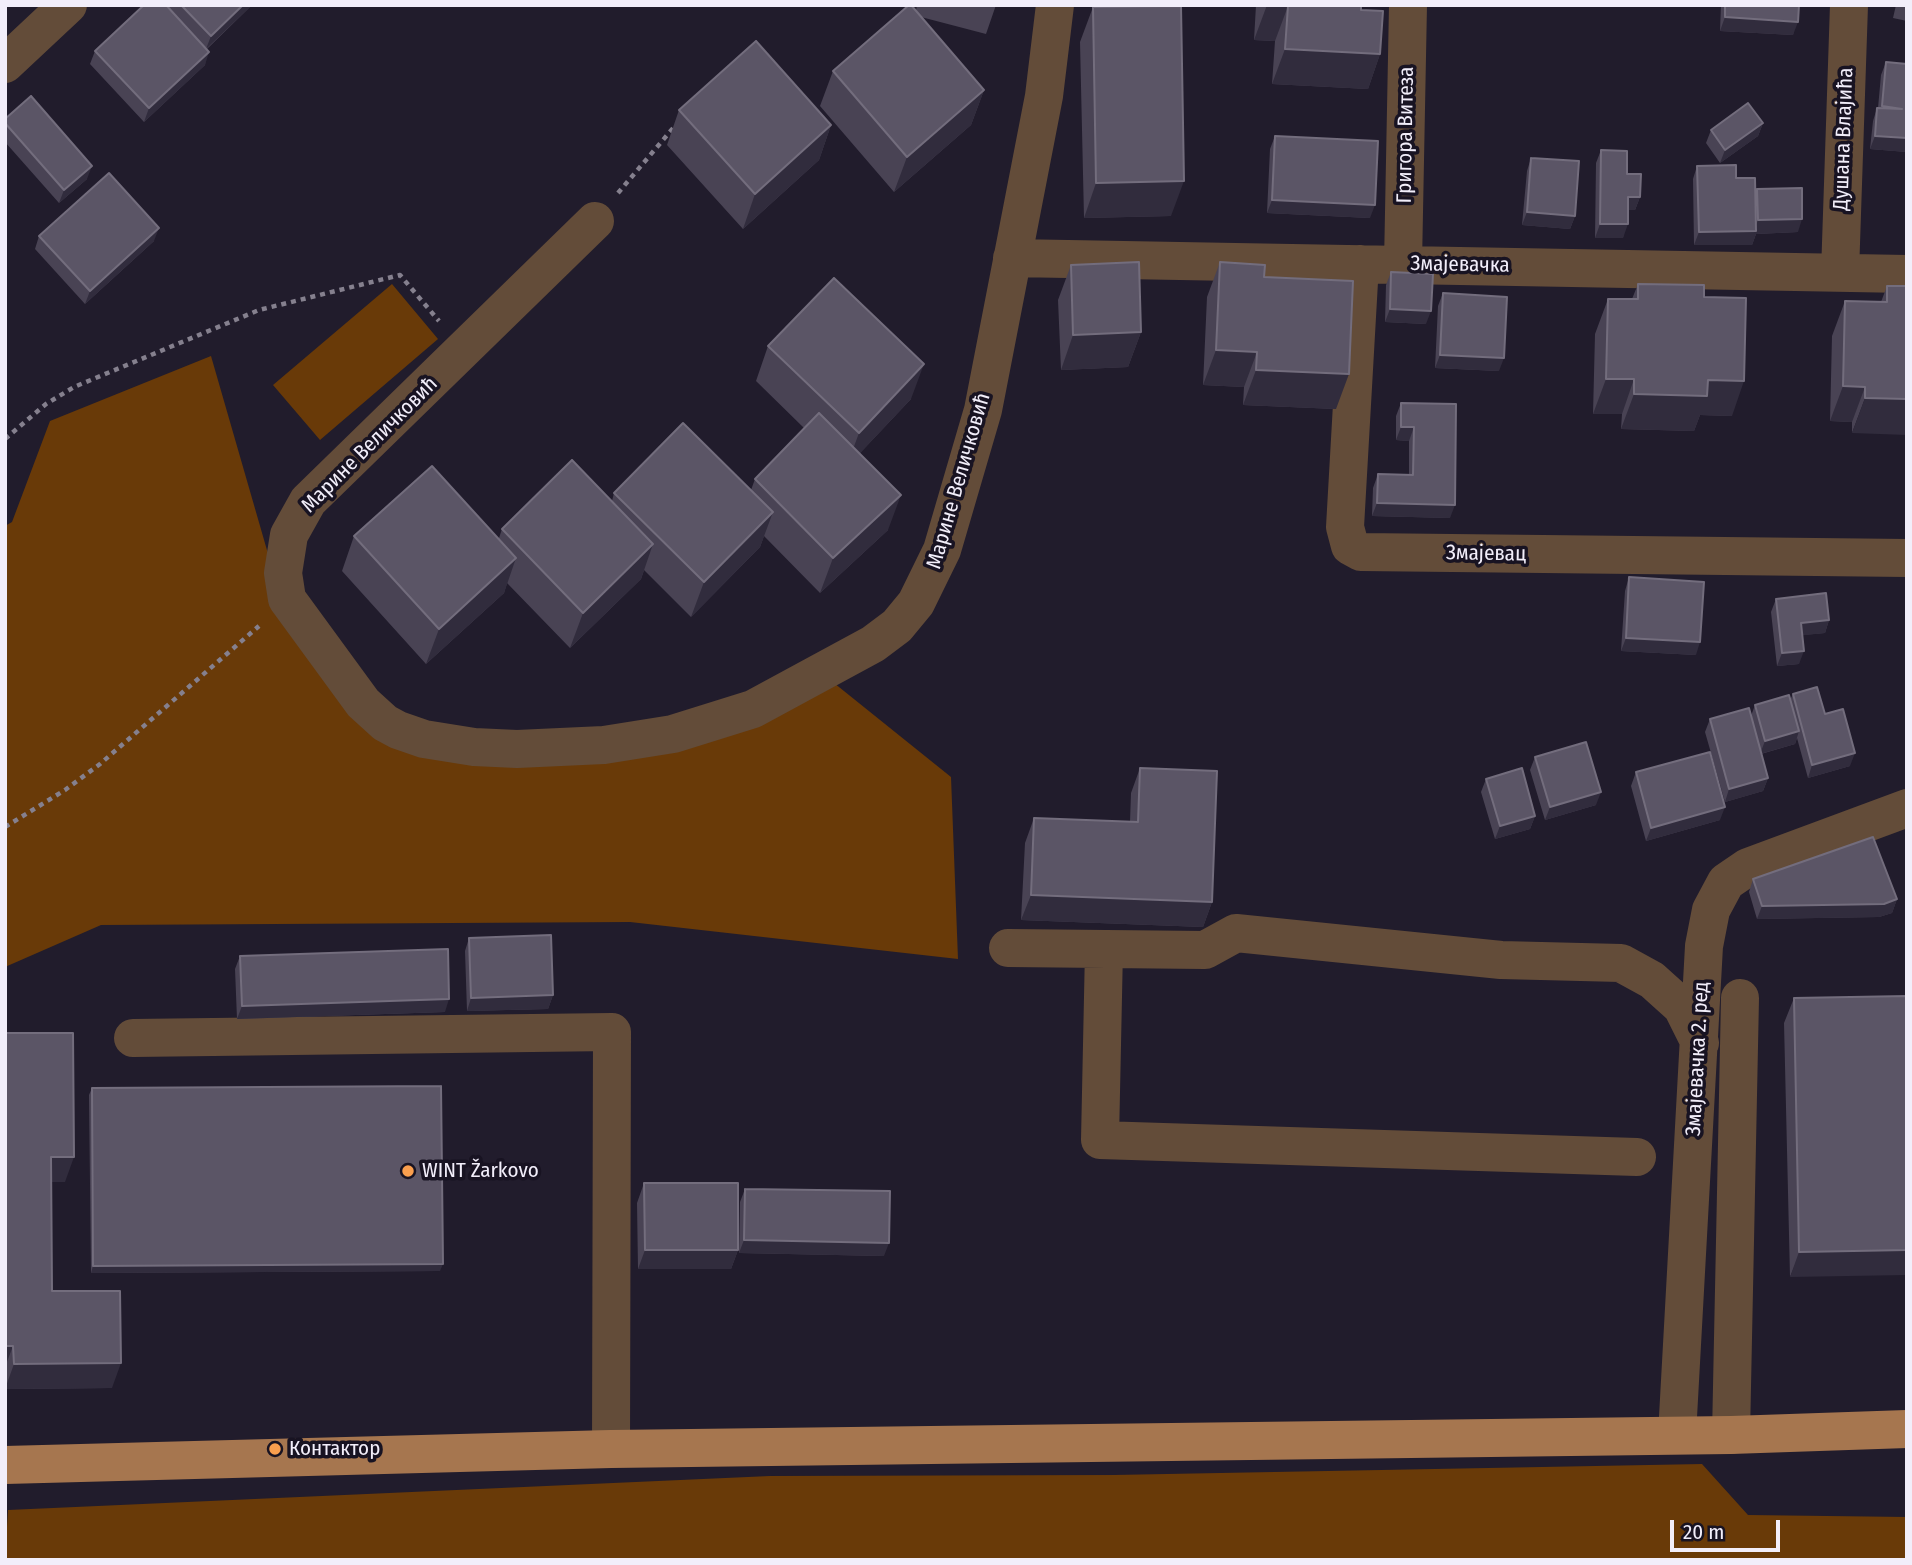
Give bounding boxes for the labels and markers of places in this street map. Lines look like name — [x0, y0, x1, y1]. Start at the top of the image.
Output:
place label: WINT Žarkovo — [422, 1158, 539, 1184]
marker: WINT Žarkovo — [400, 1163, 416, 1179]
place label: Контактор — [289, 1436, 380, 1462]
marker: Контактор — [267, 1441, 283, 1457]

